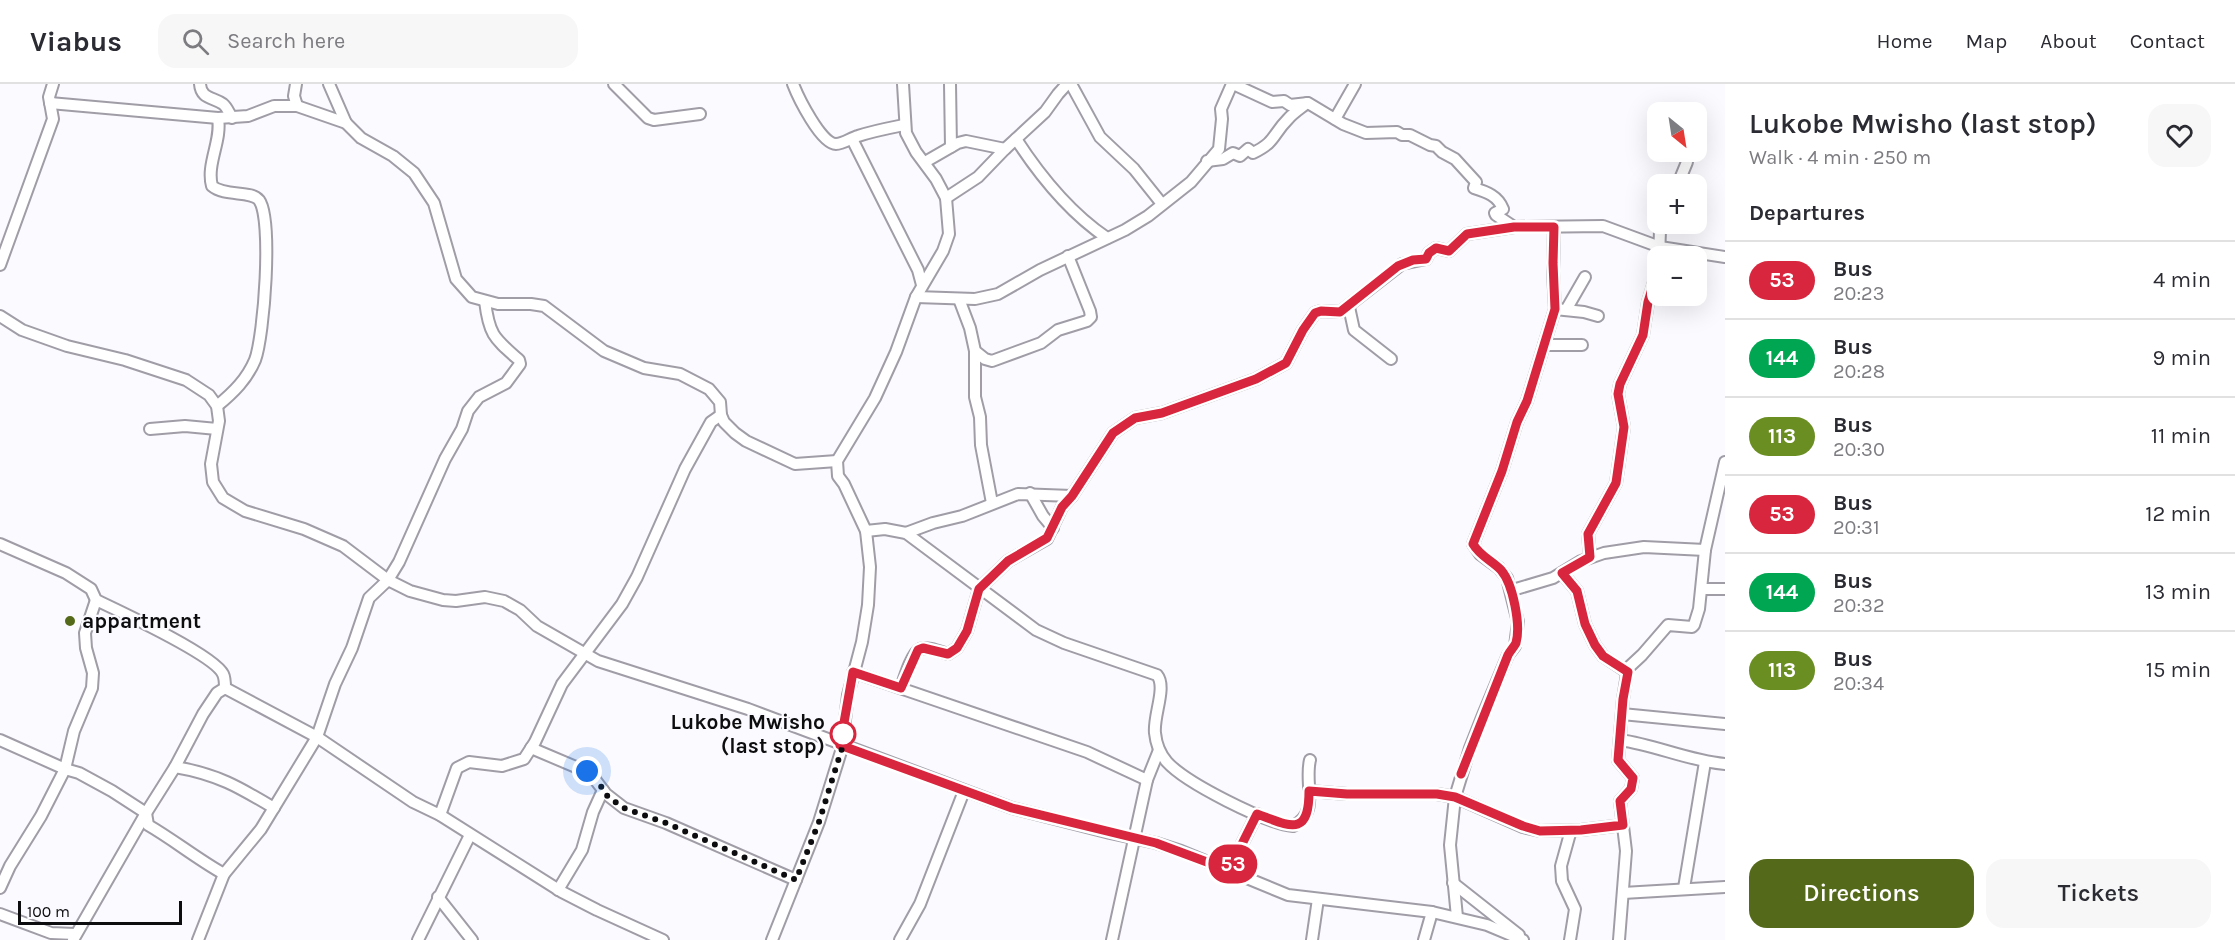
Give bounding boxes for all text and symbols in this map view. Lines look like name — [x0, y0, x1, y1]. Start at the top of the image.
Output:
search box — [158, 14, 578, 68]
text: Viabus — [30, 25, 122, 58]
icon: search — [179, 25, 212, 58]
text: Search here — [227, 28, 345, 54]
text: Home — [1877, 29, 1933, 53]
text: Map — [1966, 29, 2007, 53]
text: About — [2040, 29, 2097, 53]
text: Contact — [2130, 29, 2205, 53]
north arrow — [1647, 102, 1707, 162]
map controls — [1647, 102, 1707, 306]
button: heart — [2148, 104, 2211, 167]
text: Lukobe Mwisho (last stop) — [1749, 107, 2097, 140]
text: Walk · 4 min · 250 m — [1749, 146, 1931, 169]
button: + — [1647, 174, 1707, 234]
text: Departures — [1749, 200, 1865, 226]
button: − — [1647, 246, 1707, 306]
text: Bus — [1833, 256, 1873, 282]
text: 4 min — [2153, 267, 2211, 293]
text: 53 — [1769, 268, 1795, 292]
text: 20:23 — [1833, 282, 1884, 305]
text: Bus — [1833, 334, 1873, 360]
text: 9 min — [2153, 345, 2211, 371]
text: 144 — [1766, 346, 1798, 370]
text: 20:28 — [1833, 360, 1885, 383]
text: Bus — [1833, 412, 1873, 438]
text: 11 min — [2151, 423, 2211, 449]
text: 113 — [1768, 424, 1796, 448]
text: 20:30 — [1833, 438, 1885, 461]
text: Bus — [1833, 490, 1873, 516]
text: 12 min — [2145, 501, 2211, 527]
text: 53 — [1769, 502, 1795, 526]
text: 20:31 — [1833, 516, 1880, 539]
text: Bus — [1833, 568, 1873, 594]
text: 13 min — [2145, 579, 2211, 605]
text: 144 — [1766, 580, 1798, 604]
text: 20:32 — [1833, 594, 1884, 617]
place label: appartment — [82, 609, 201, 633]
marker: appartment — [63, 614, 77, 628]
text: Bus — [1833, 646, 1873, 672]
text: 15 min — [2146, 657, 2211, 683]
text: 113 — [1768, 658, 1796, 682]
text: 20:34 — [1833, 672, 1884, 695]
place label: Lukobe Mwisho (last stop) — [671, 710, 825, 758]
marker: Lukobe Mwisho (last stop) — [830, 721, 856, 747]
your location — [572, 756, 602, 786]
line badge: 53 — [1206, 844, 1260, 884]
text: 53 — [1220, 852, 1246, 876]
button: Directions — [1749, 859, 1974, 928]
button: Tickets — [1986, 859, 2211, 928]
scale bar — [18, 898, 182, 926]
text: 100 m — [27, 902, 70, 921]

